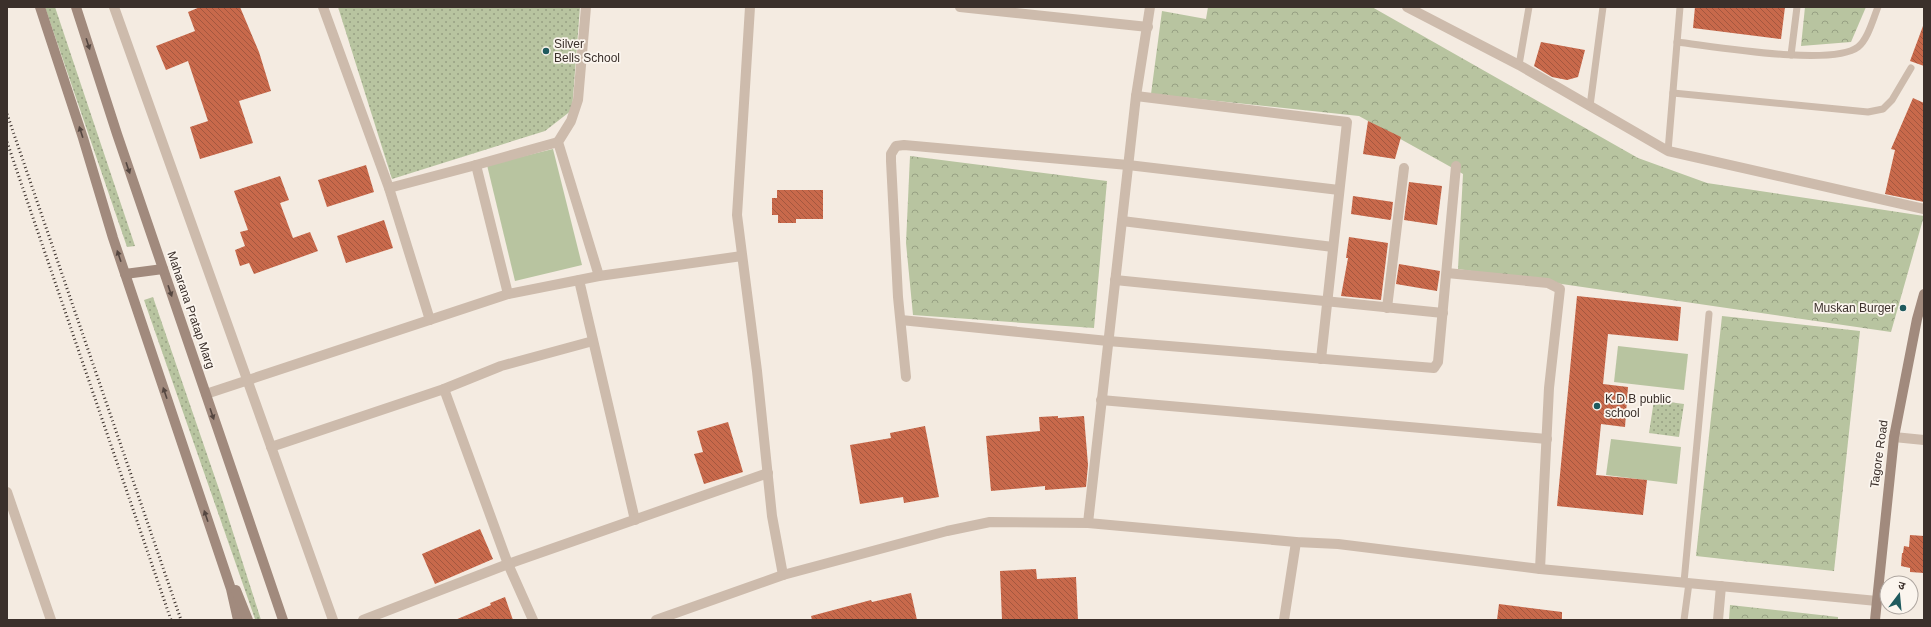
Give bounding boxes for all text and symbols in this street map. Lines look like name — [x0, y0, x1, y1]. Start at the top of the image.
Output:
place label: Silver Bells School — [554, 37, 620, 65]
one-way arrow — [85, 38, 91, 50]
marker: Silver Bells School — [541, 46, 551, 56]
one-way arrow — [78, 125, 84, 137]
one-way arrow — [126, 162, 132, 174]
street label: Maharana Pratap Marg — [164, 249, 218, 371]
one-way arrow — [115, 250, 121, 262]
one-way arrow — [168, 285, 174, 297]
place label: Muskan Burger — [1814, 301, 1895, 315]
marker: Muskan Burger — [1898, 303, 1908, 313]
one-way arrow — [161, 386, 167, 398]
place label: K.D.B public school — [1605, 392, 1671, 420]
marker: K.D.B public school — [1592, 401, 1602, 411]
one-way arrow — [210, 408, 216, 420]
street label: Tagore Road — [1867, 419, 1891, 489]
one-way arrow — [203, 509, 209, 521]
north arrow — [1879, 575, 1919, 615]
text: उ — [1897, 579, 1907, 592]

